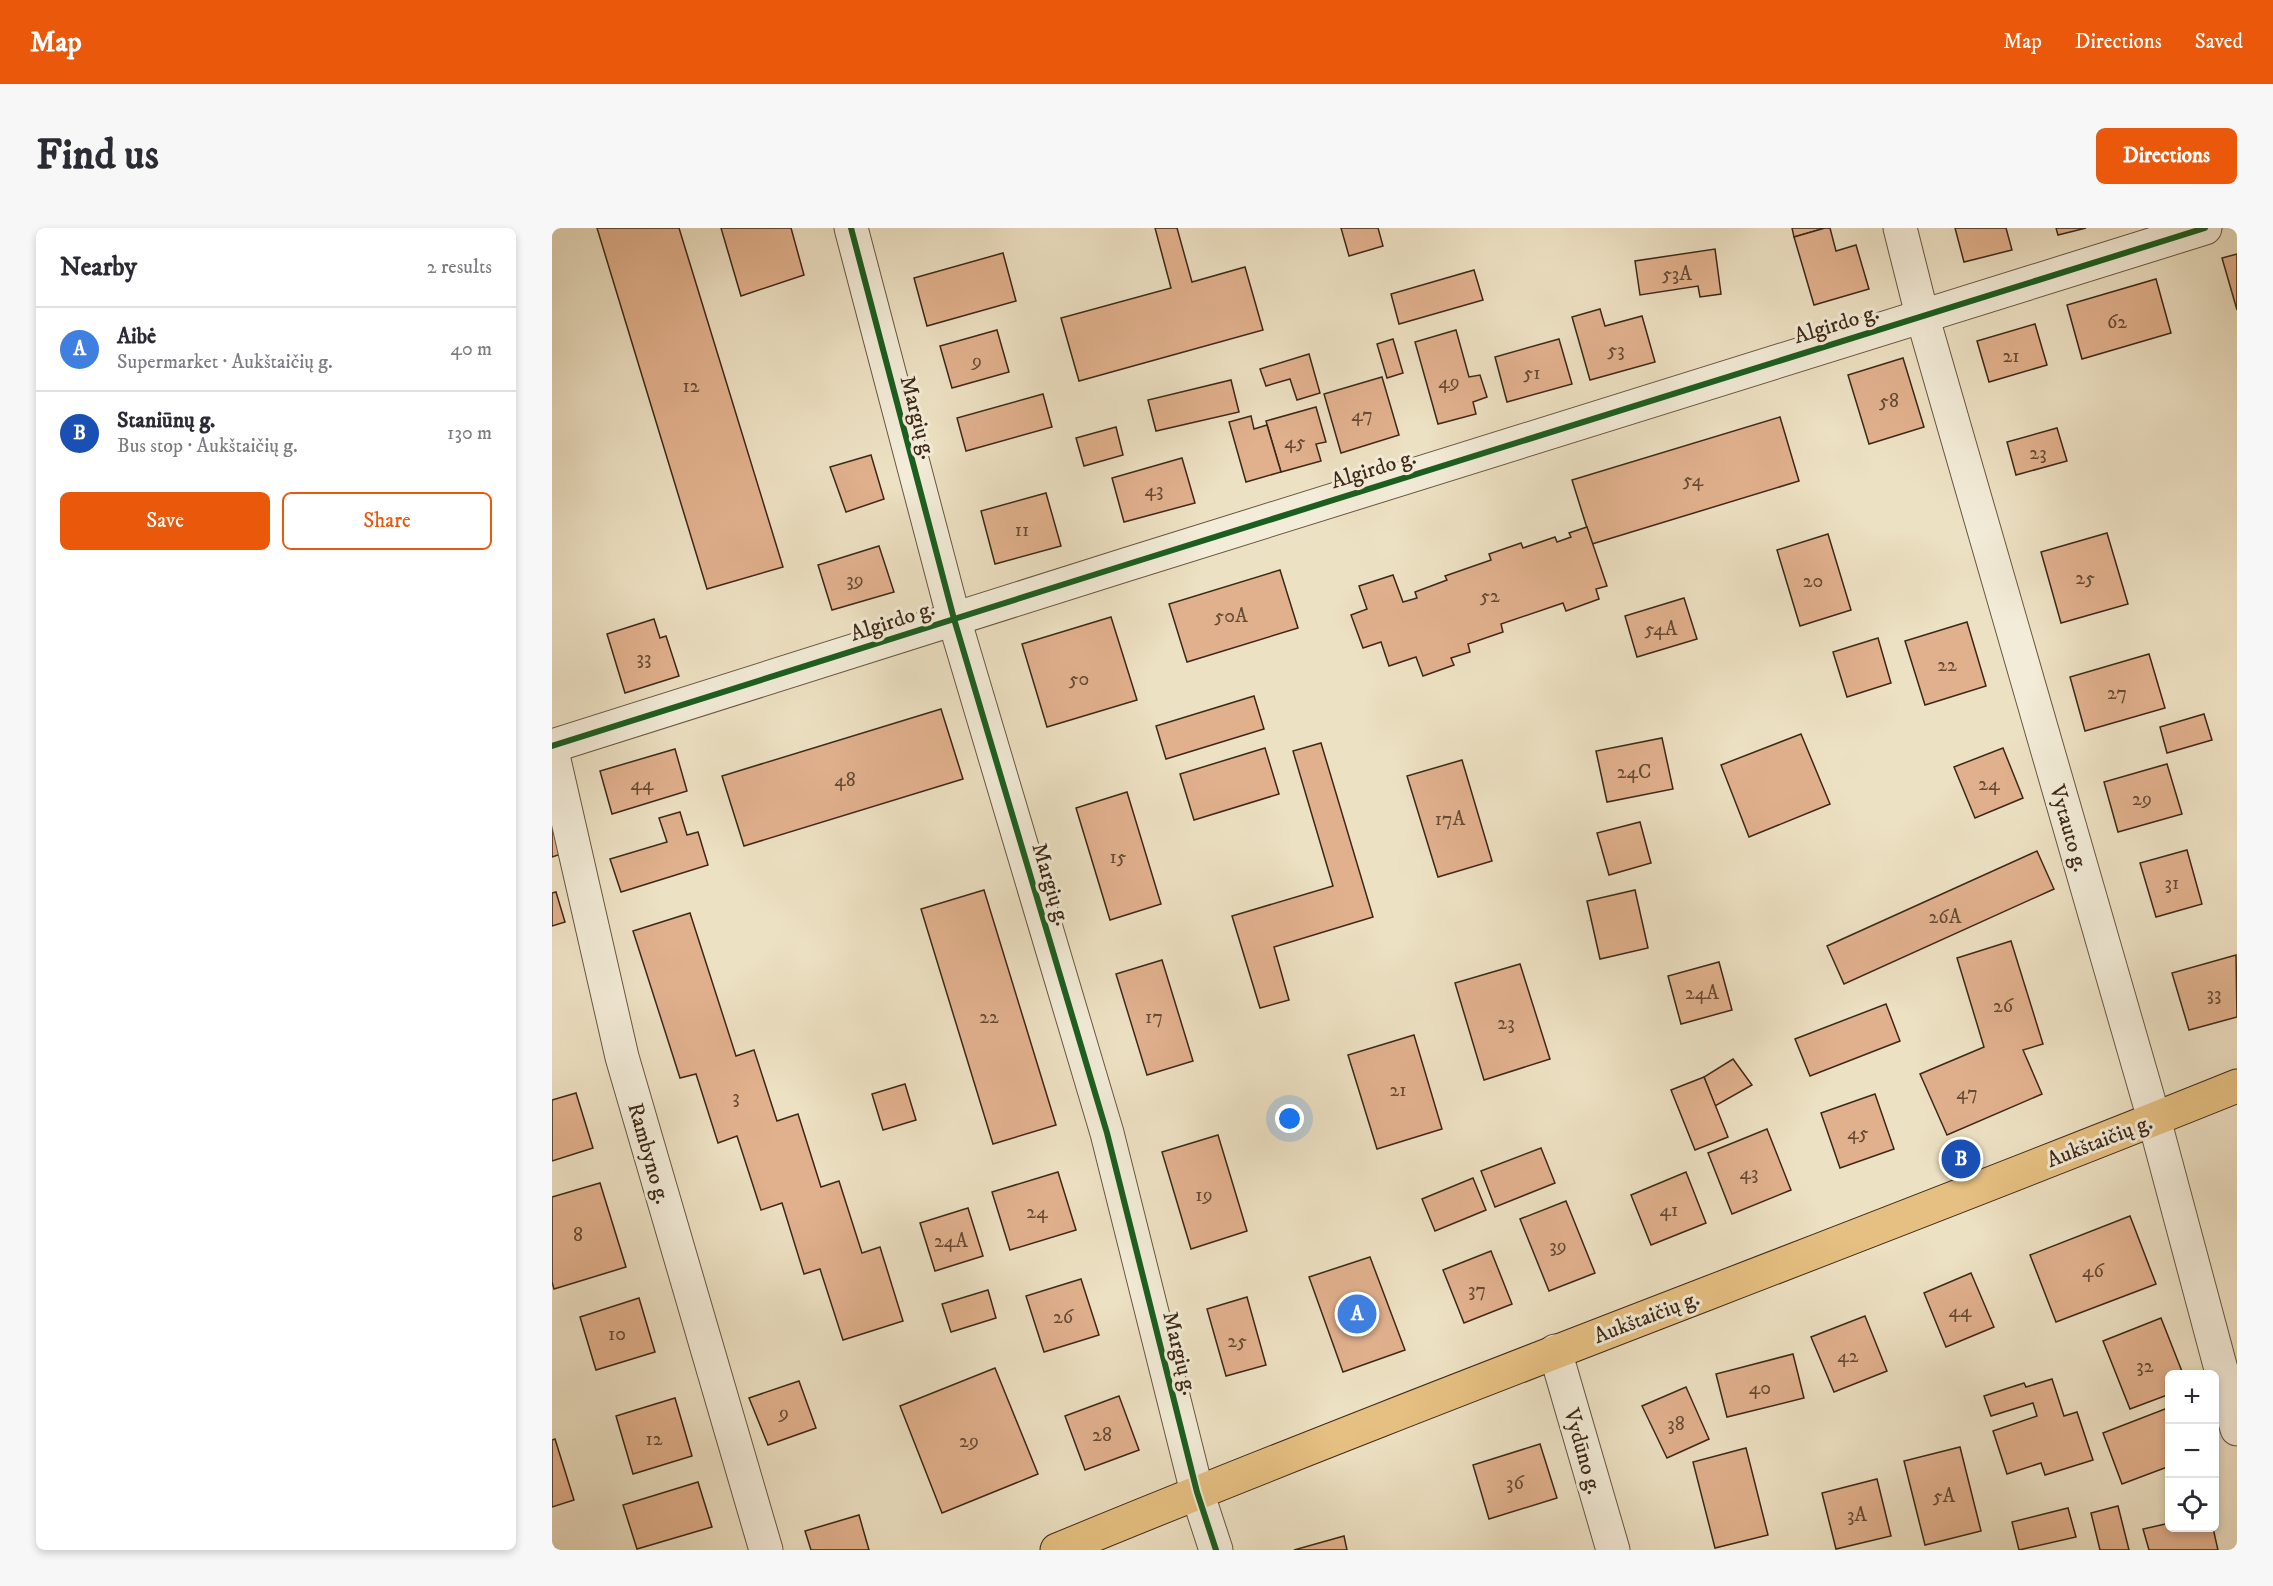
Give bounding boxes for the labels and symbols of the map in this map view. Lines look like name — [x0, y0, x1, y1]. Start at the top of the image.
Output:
house number: 53A — [1662, 262, 1692, 287]
street label: Algirdo g. — [1791, 299, 1882, 350]
house number: 62 — [2107, 310, 2127, 335]
house number: 53 — [1607, 338, 1625, 363]
house number: 21 — [2002, 344, 2020, 369]
house number: 9 — [971, 349, 982, 374]
house number: 51 — [1523, 361, 1541, 386]
house number: 49 — [1438, 370, 1460, 395]
street label: Margių g. — [893, 373, 942, 462]
house number: 12 — [682, 374, 700, 399]
house number: 58 — [1879, 389, 1899, 414]
house number: 47 — [1351, 403, 1373, 428]
house number: 45 — [1284, 430, 1306, 455]
house number: 23 — [2029, 441, 2047, 466]
street label: Algirdo g. — [1328, 444, 1419, 495]
house number: 54 — [1683, 468, 1704, 493]
house number: 43 — [1145, 478, 1163, 503]
house number: 11 — [1015, 518, 1029, 543]
house number: 25 — [2075, 566, 2095, 591]
house number: 39 — [846, 568, 864, 593]
house number: 20 — [1803, 569, 1823, 594]
house number: 52 — [1480, 584, 1500, 609]
street label: Algirdo g. — [847, 595, 938, 648]
house number: 50A — [1214, 604, 1248, 629]
house number: 54A — [1644, 617, 1678, 642]
house number: 33 — [637, 646, 651, 671]
house number: 22 — [1937, 653, 1957, 678]
house number: 50 — [1069, 667, 1089, 692]
house number: 27 — [2107, 681, 2127, 706]
house number: 24C — [1617, 760, 1651, 785]
house number: 48 — [834, 768, 856, 793]
house number: 44 — [630, 772, 654, 797]
house number: 24 — [1978, 772, 2000, 797]
street label: Vytauto g. — [2043, 781, 2094, 875]
house number: 29 — [2132, 787, 2152, 812]
house number: 17A — [1435, 807, 1466, 832]
street label: Margių g. — [1025, 840, 1076, 929]
house number: 15 — [1109, 845, 1127, 870]
house number: 31 — [2165, 871, 2179, 896]
house number: 26A — [1929, 905, 1962, 930]
house number: 24A — [1685, 981, 1719, 1006]
house number: 33 — [2207, 982, 2221, 1007]
house number: 26 — [1993, 994, 2014, 1019]
house number: 22 — [979, 1005, 999, 1030]
house number: 17 — [1145, 1005, 1163, 1030]
house number: 23 — [1497, 1011, 1515, 1036]
house number: 21 — [1389, 1078, 1407, 1103]
house number: 47 — [1956, 1081, 1978, 1106]
house number: 3 — [732, 1085, 740, 1110]
street label: Rambyno g. — [621, 1100, 676, 1207]
your location — [1275, 1104, 1304, 1133]
street label: Aukštaičių g. — [2043, 1109, 2156, 1174]
house number: 45 — [1847, 1121, 1869, 1146]
pin: B — [1942, 1136, 1980, 1182]
house number: 43 — [1740, 1161, 1758, 1186]
house number: 19 — [1195, 1183, 1213, 1208]
house number: 41 — [1660, 1198, 1678, 1223]
house number: 24 — [1026, 1200, 1048, 1225]
house number: 8 — [573, 1223, 583, 1248]
house number: 24A — [934, 1229, 968, 1254]
house number: 39 — [1549, 1234, 1567, 1259]
house number: 46 — [2082, 1259, 2105, 1284]
house number: 37 — [1468, 1278, 1486, 1303]
street label: Aukštaičių g. — [1590, 1285, 1703, 1350]
pin: A — [1338, 1292, 1376, 1336]
house number: 44 — [1948, 1299, 1972, 1324]
house number: 26 — [1053, 1305, 1074, 1330]
street label: Margių g. — [1156, 1309, 1203, 1398]
house number: 10 — [608, 1322, 626, 1347]
house number: 25 — [1227, 1329, 1247, 1354]
house number: 42 — [1837, 1344, 1859, 1369]
house number: 32 — [2136, 1354, 2154, 1379]
house number: 40 — [1749, 1376, 1771, 1401]
house number: 9 — [778, 1401, 789, 1426]
street label: Vydūno g. — [1557, 1404, 1608, 1497]
house number: 38 — [1667, 1412, 1685, 1437]
house number: 28 — [1092, 1423, 1112, 1448]
house number: 12 — [645, 1427, 663, 1452]
house number: 29 — [959, 1429, 979, 1454]
house number: 36 — [1506, 1471, 1525, 1496]
house number: 5A — [1933, 1484, 1956, 1509]
house number: 3A — [1847, 1503, 1867, 1528]

